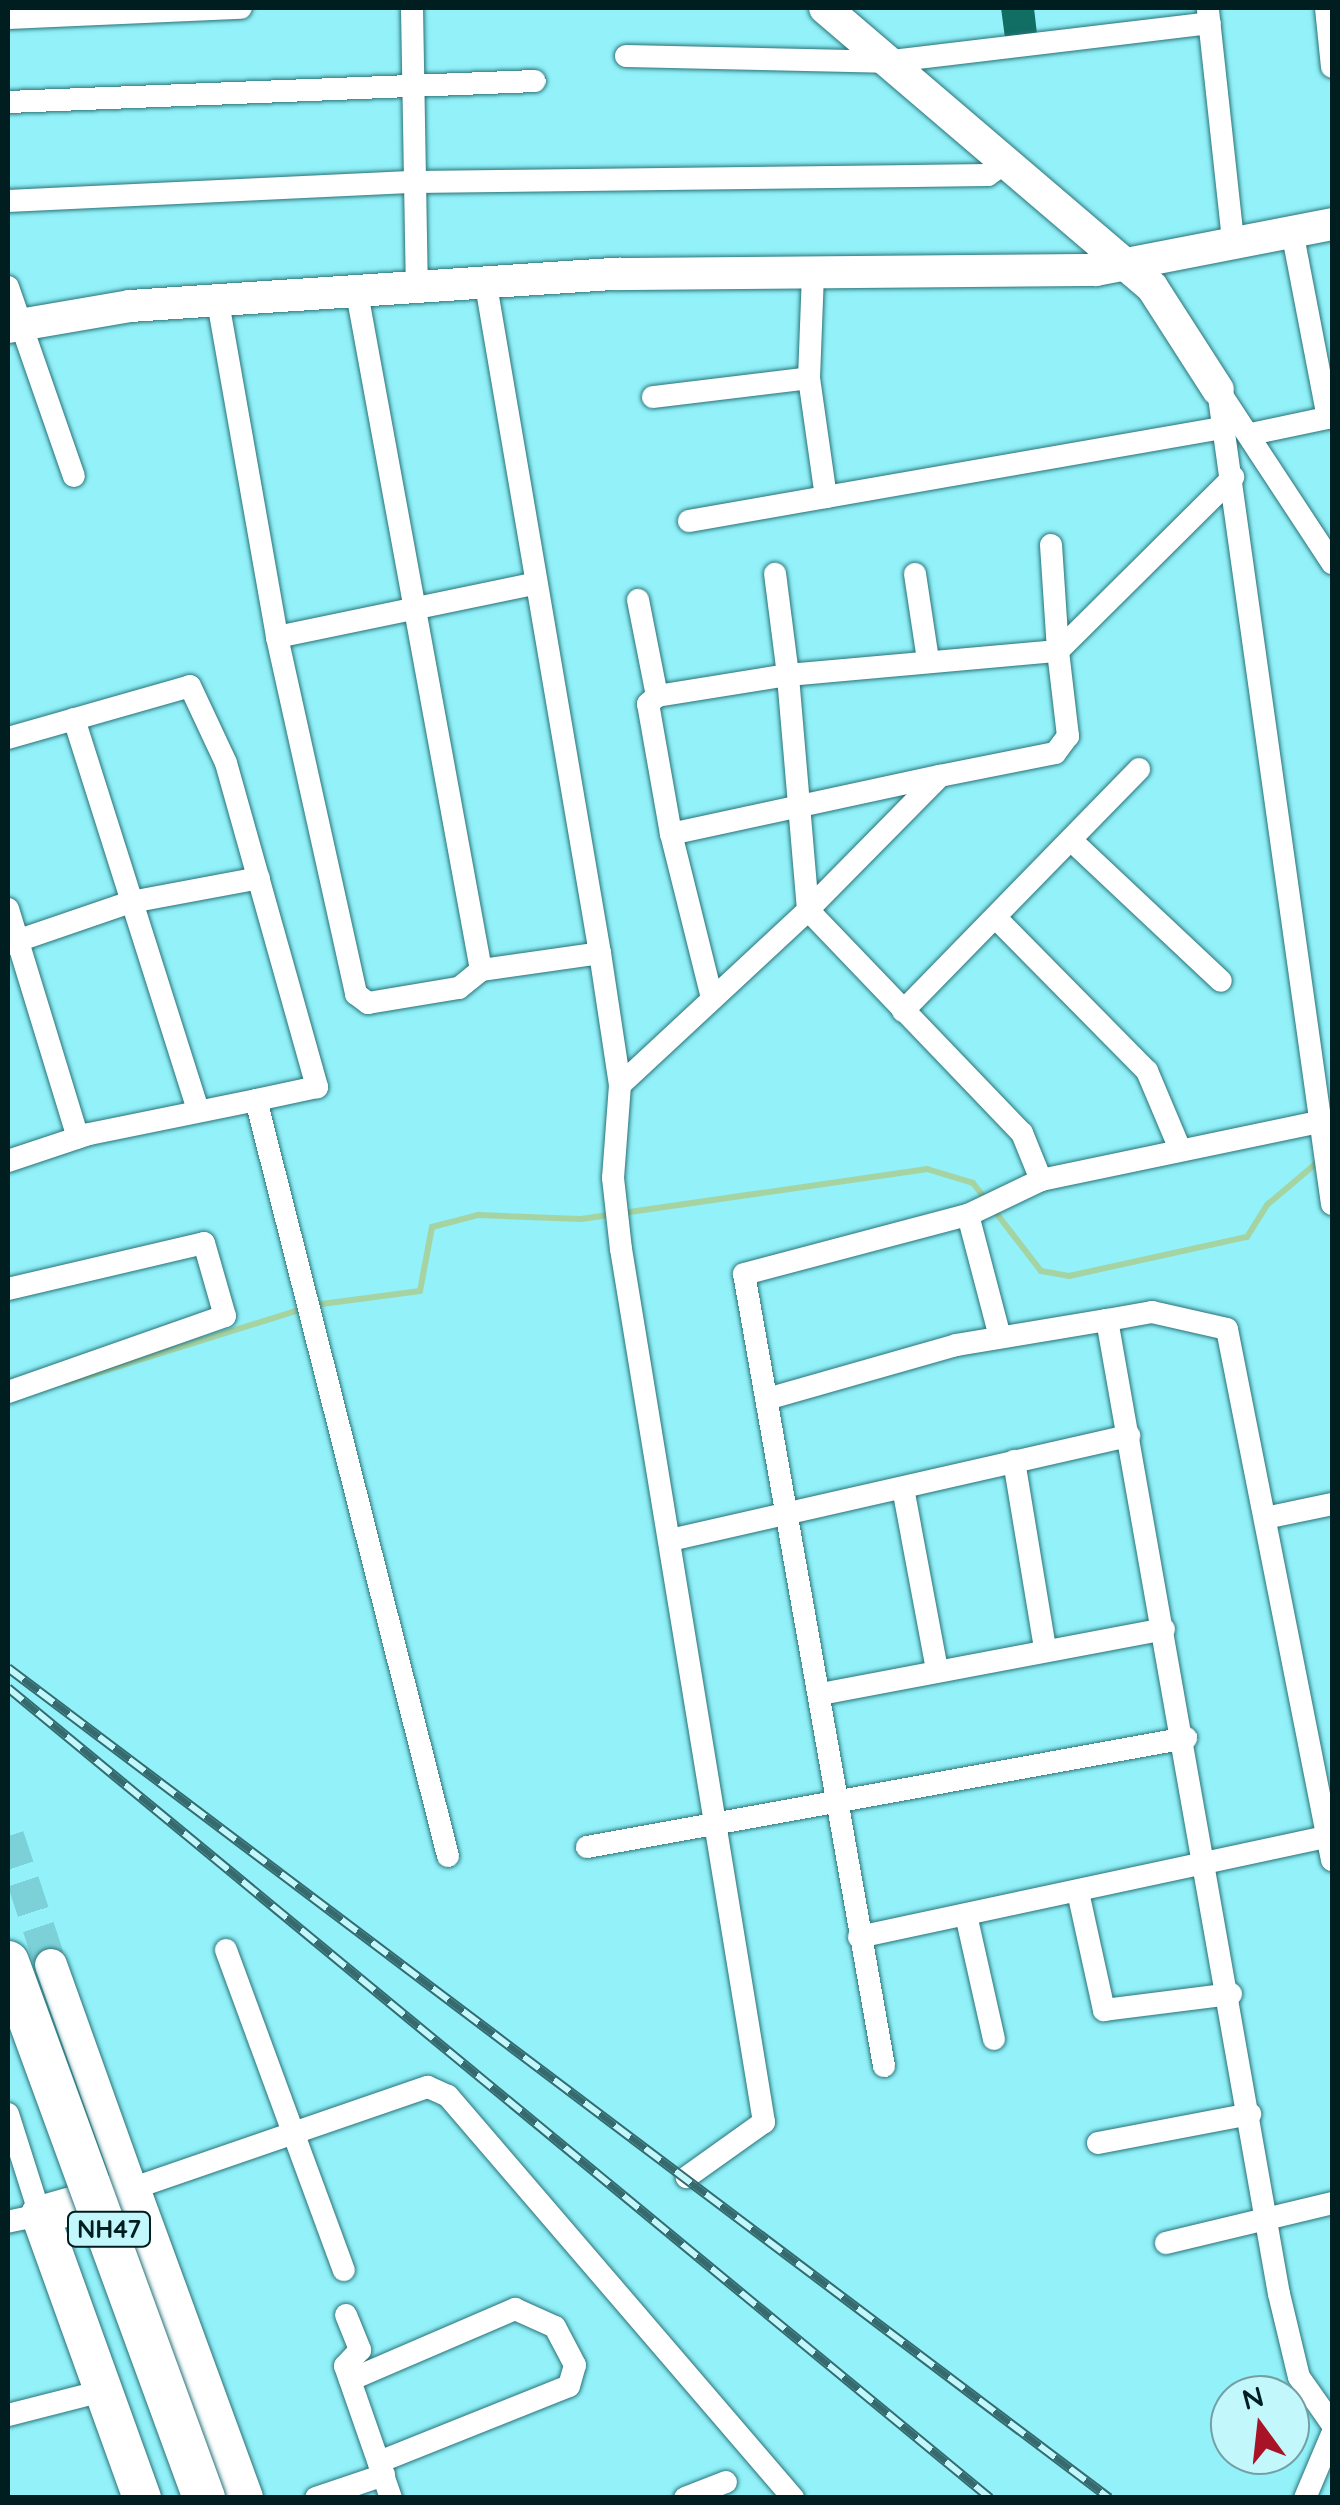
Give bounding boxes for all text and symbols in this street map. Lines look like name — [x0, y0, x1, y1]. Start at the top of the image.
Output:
road number: NH47 — [66, 2209, 152, 2249]
north arrow — [1210, 2375, 1310, 2475]
text: N — [1238, 2378, 1267, 2417]

